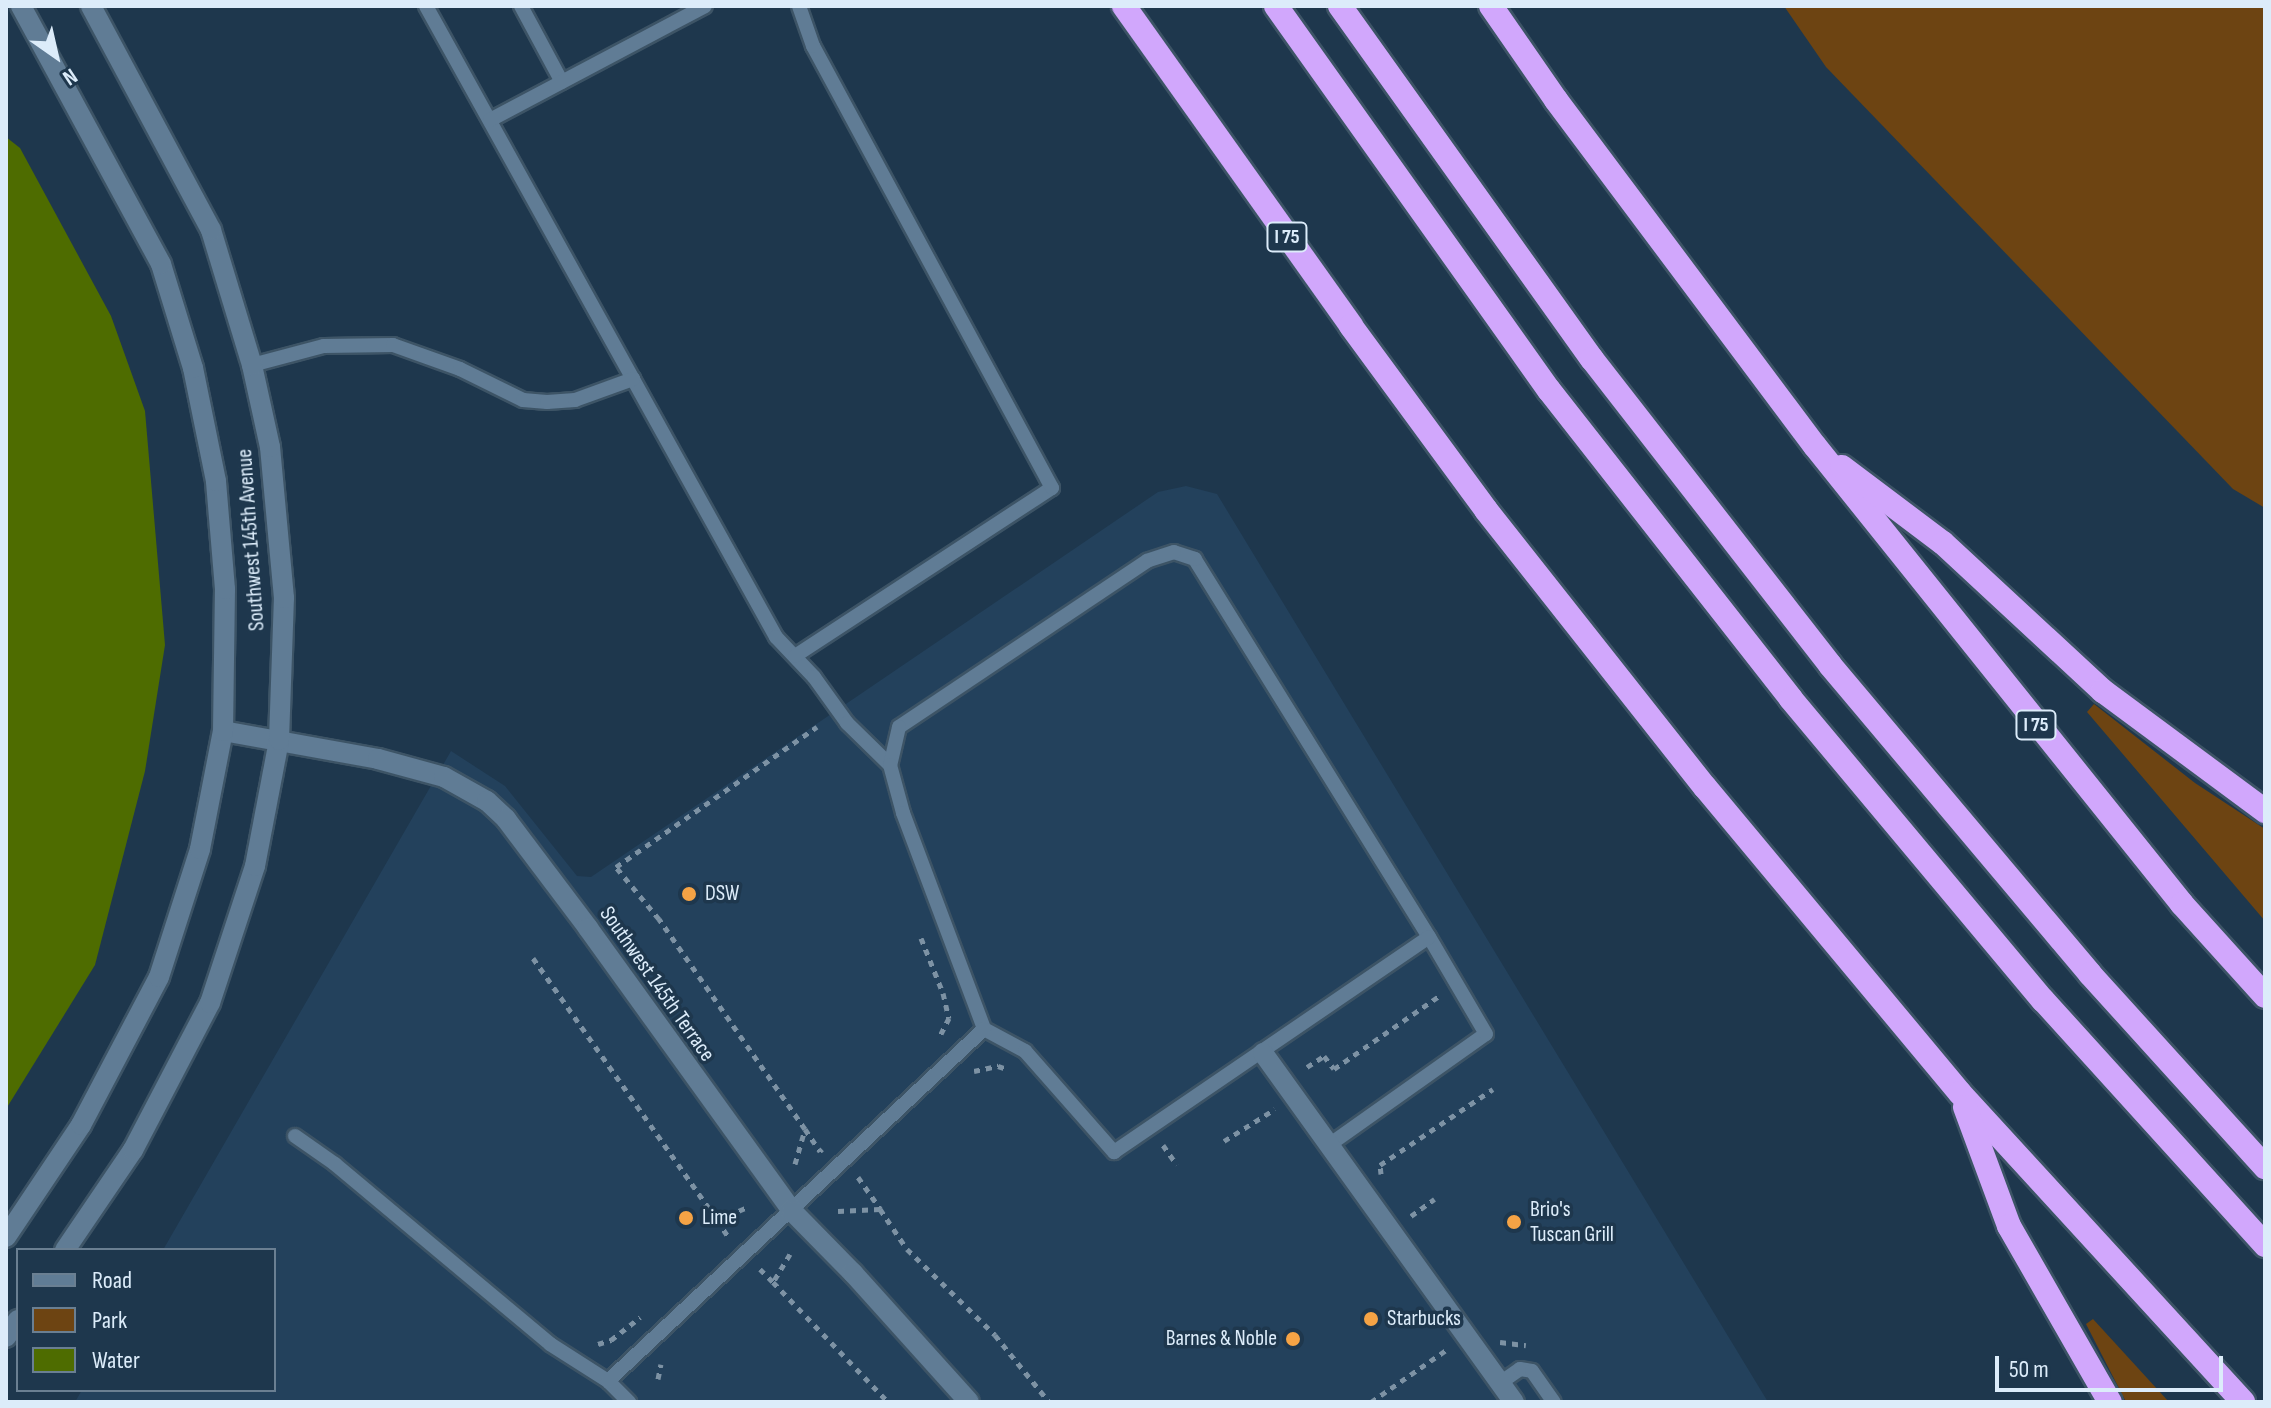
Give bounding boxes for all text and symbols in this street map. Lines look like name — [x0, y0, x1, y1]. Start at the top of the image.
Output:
north arrow — [16, 16, 96, 96]
text: N — [57, 62, 82, 91]
road number: I 75 — [1265, 221, 1309, 253]
street label: Southwest 145th Avenue — [231, 448, 271, 632]
road number: I 75 — [2014, 709, 2058, 741]
place label: DSW — [705, 881, 739, 907]
marker: DSW — [680, 885, 698, 903]
street label: Southwest 145th Terrace — [594, 901, 720, 1067]
place label: Brio's Tuscan Grill — [1530, 1196, 1614, 1248]
place label: Lime — [702, 1205, 737, 1231]
marker: Lime — [677, 1209, 695, 1227]
marker: Brio's Tuscan Grill — [1505, 1213, 1523, 1231]
legend — [16, 1248, 276, 1392]
text: Road — [92, 1266, 132, 1295]
text: Park — [92, 1306, 127, 1335]
place label: Starbucks — [1387, 1306, 1461, 1332]
marker: Starbucks — [1362, 1310, 1380, 1328]
place label: Barnes & Noble — [1166, 1326, 1277, 1352]
marker: Barnes & Noble — [1284, 1330, 1302, 1348]
scale bar — [1999, 1340, 2227, 1390]
text: Water — [92, 1346, 140, 1375]
text: 50 m — [2009, 1355, 2049, 1384]

